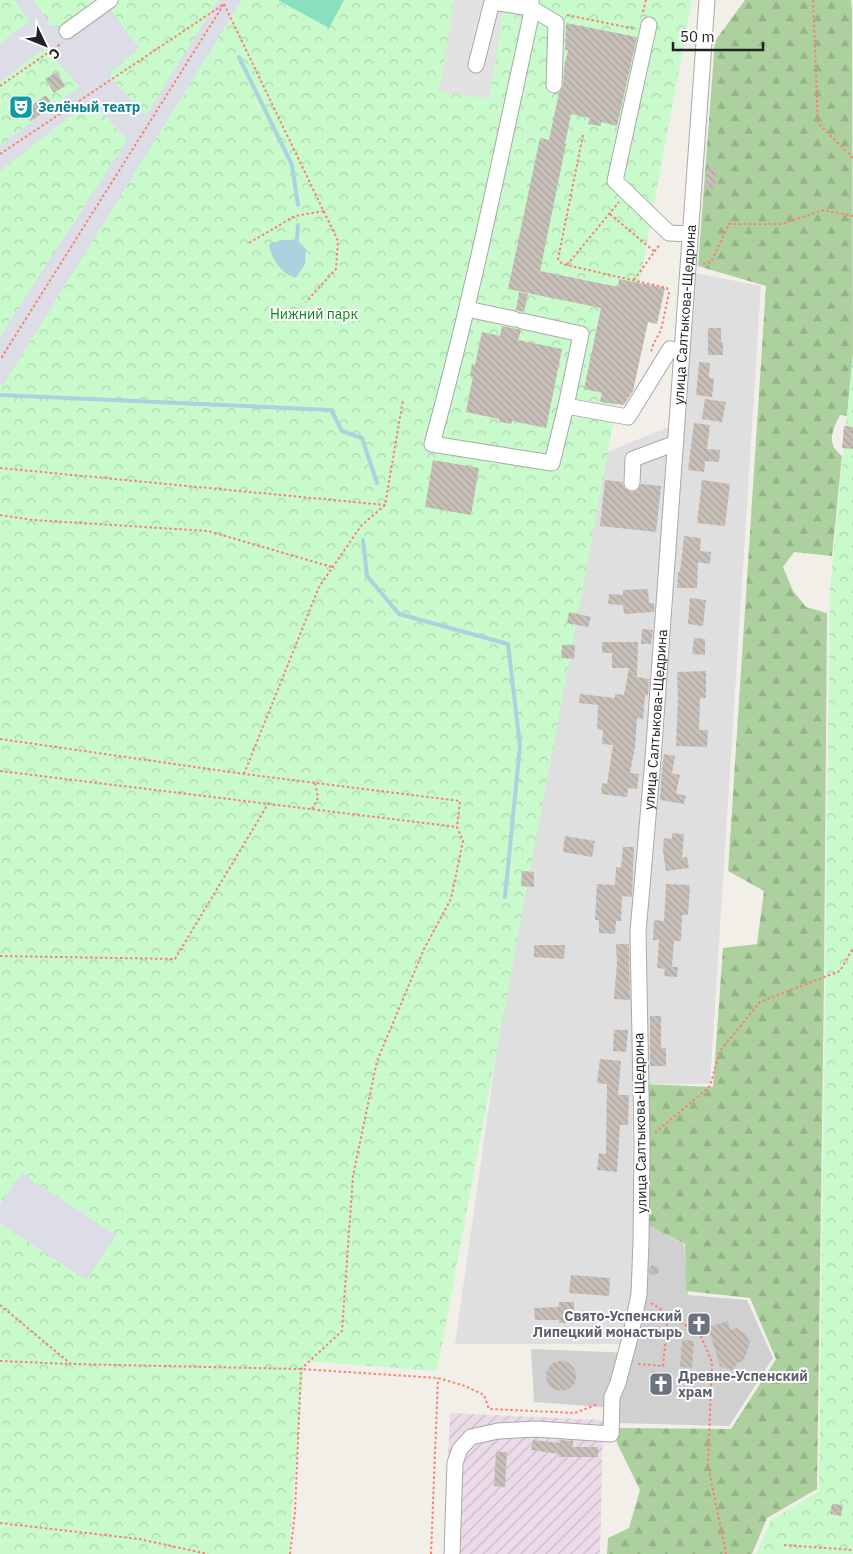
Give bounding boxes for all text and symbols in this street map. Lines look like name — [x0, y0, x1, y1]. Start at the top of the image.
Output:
north arrow — [20, 20, 70, 70]
scale bar — [673, 20, 763, 52]
text: 50 m — [680, 27, 715, 46]
text: С — [45, 44, 64, 63]
theatre icon: Зелёный театр — [8, 94, 34, 120]
place label: Зелёный театр — [38, 98, 140, 116]
street label: улица Салтыкова-Щедрина — [669, 223, 700, 406]
park label: Нижний парк — [270, 305, 358, 323]
street label: улица Салтыкова-Щедрина — [640, 628, 671, 811]
street label: улица Салтыкова-Щедрина — [629, 1032, 651, 1214]
place label: Свято-Успенский Липецкий монастырь — [533, 1307, 682, 1341]
church icon: Свято-Успенский Липецкий монастырь — [686, 1311, 712, 1337]
place label: Древне-Успенский храм — [678, 1367, 808, 1401]
church icon: Древне-Успенский храм — [648, 1371, 674, 1397]

